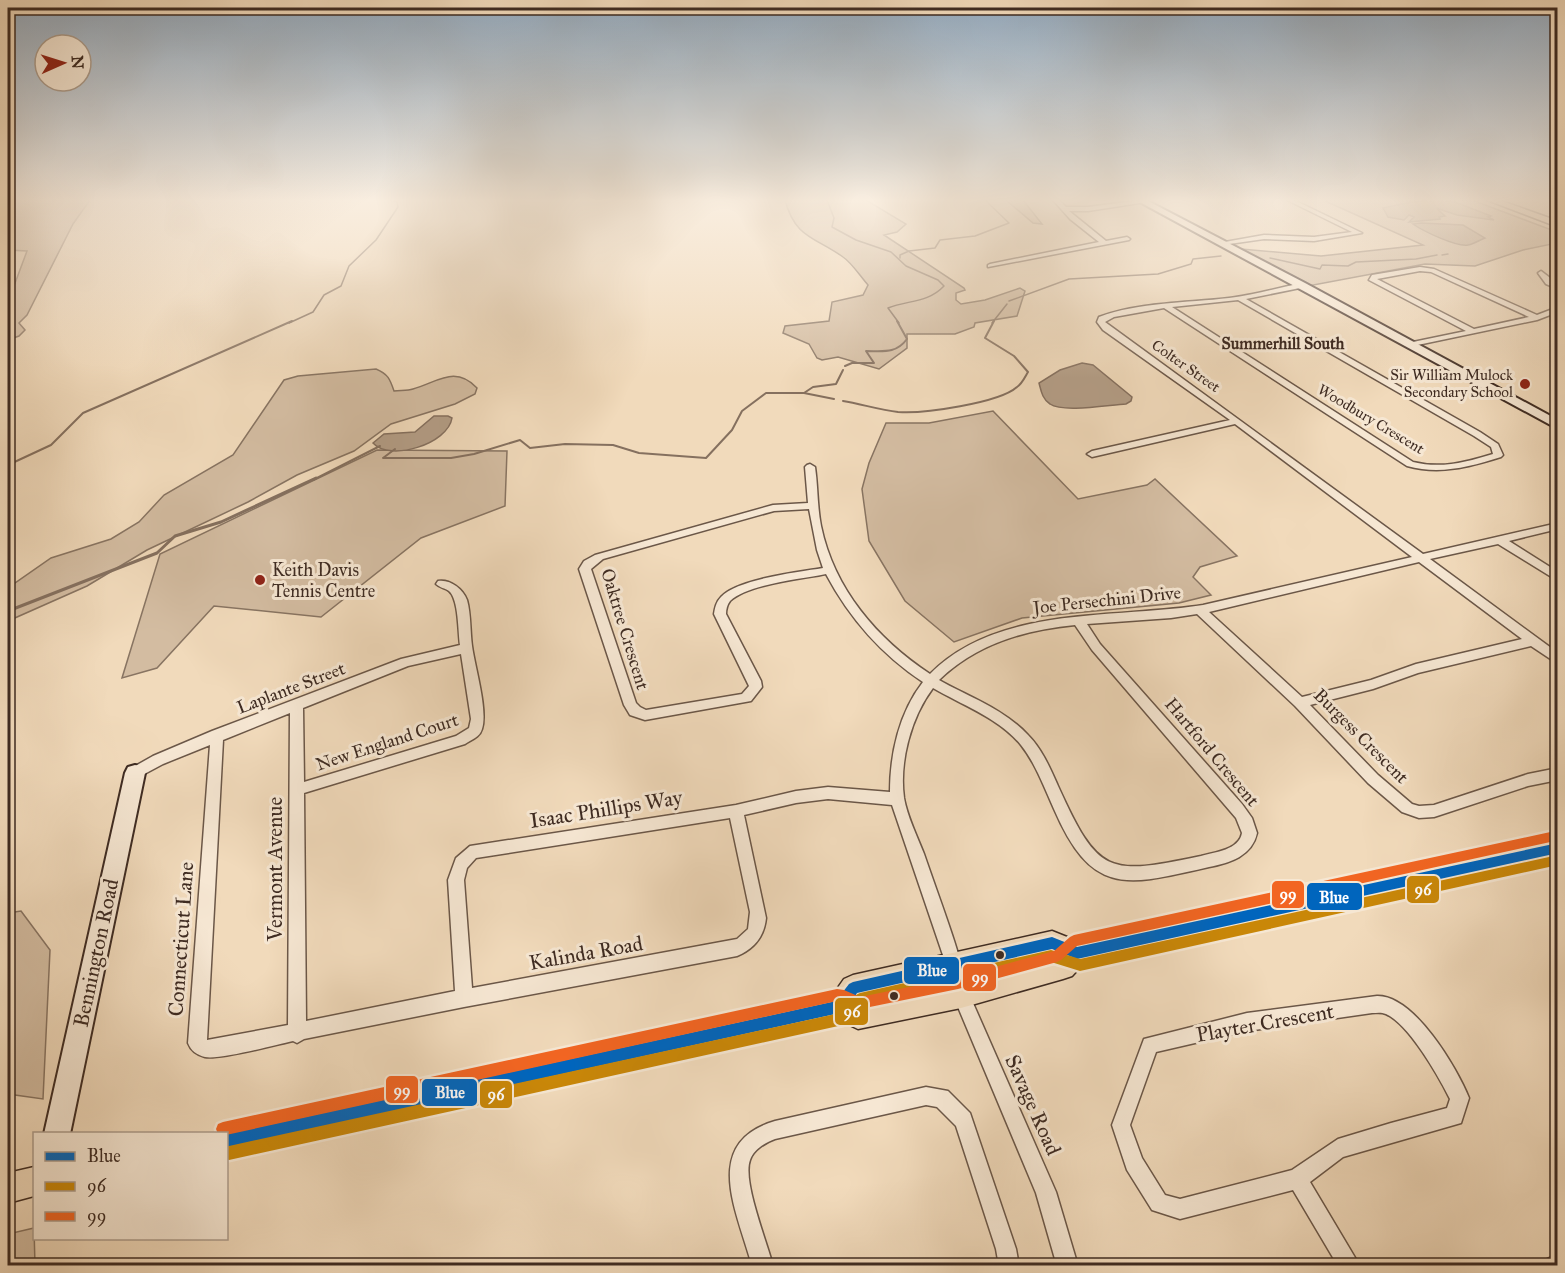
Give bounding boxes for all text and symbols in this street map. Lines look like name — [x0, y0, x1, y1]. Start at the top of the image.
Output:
north arrow — [33, 33, 93, 93]
text: N — [68, 55, 87, 70]
district label: Summerhill South — [1222, 334, 1345, 353]
street label: Colter Street — [1148, 336, 1224, 397]
place label: Sir William Mulock Secondary School — [1390, 366, 1514, 401]
marker: Sir William Mulock Secondary School — [1518, 377, 1532, 391]
street label: Woodbury Crescent — [1314, 380, 1428, 458]
place label: Keith Davis Tennis Centre — [272, 559, 375, 602]
street label: Oaktree Crescent — [596, 566, 654, 693]
marker: Keith Davis Tennis Centre — [253, 573, 267, 587]
street label: Joe Persechini Drive — [1030, 581, 1182, 620]
street label: Laplante Street — [234, 657, 349, 719]
street label: Burgess Crescent — [1308, 684, 1413, 789]
street label: Hartford Crescent — [1160, 693, 1264, 811]
street label: New England Court — [313, 708, 462, 776]
street label: Isaac Phillips Way — [528, 784, 685, 834]
street label: Vermont Avenue — [262, 797, 288, 942]
street label: Connecticut Lane — [163, 861, 199, 1017]
line badge: 96 — [1406, 875, 1440, 904]
street label: Bennington Road — [68, 876, 125, 1030]
line badge: 99 — [1271, 880, 1305, 909]
text: 96 — [1415, 880, 1432, 900]
line badge: Blue — [1306, 882, 1363, 911]
text: 99 — [1279, 885, 1297, 905]
text: Blue — [1319, 888, 1349, 907]
street label: Kalinda Road — [527, 930, 645, 976]
unlabelled marker — [994, 949, 1006, 961]
line badge: Blue — [903, 956, 960, 985]
text: Blue — [917, 961, 947, 980]
line badge: 99 — [962, 963, 997, 992]
text: 99 — [971, 968, 989, 988]
unlabelled marker — [888, 990, 900, 1002]
line badge: 96 — [834, 997, 869, 1026]
street label: Playter Crescent — [1194, 998, 1336, 1048]
text: 96 — [844, 1002, 861, 1022]
street label: Savage Road — [999, 1051, 1067, 1160]
line badge: 99 — [385, 1075, 419, 1104]
line badge: Blue — [421, 1078, 478, 1107]
line badge: 96 — [479, 1080, 513, 1109]
text: 99 — [393, 1081, 411, 1101]
text: Blue — [435, 1083, 465, 1102]
text: 96 — [488, 1085, 505, 1105]
legend — [33, 1132, 228, 1240]
text: Blue — [87, 1145, 121, 1167]
text: 96 — [87, 1175, 107, 1197]
text: 99 — [87, 1205, 106, 1227]

